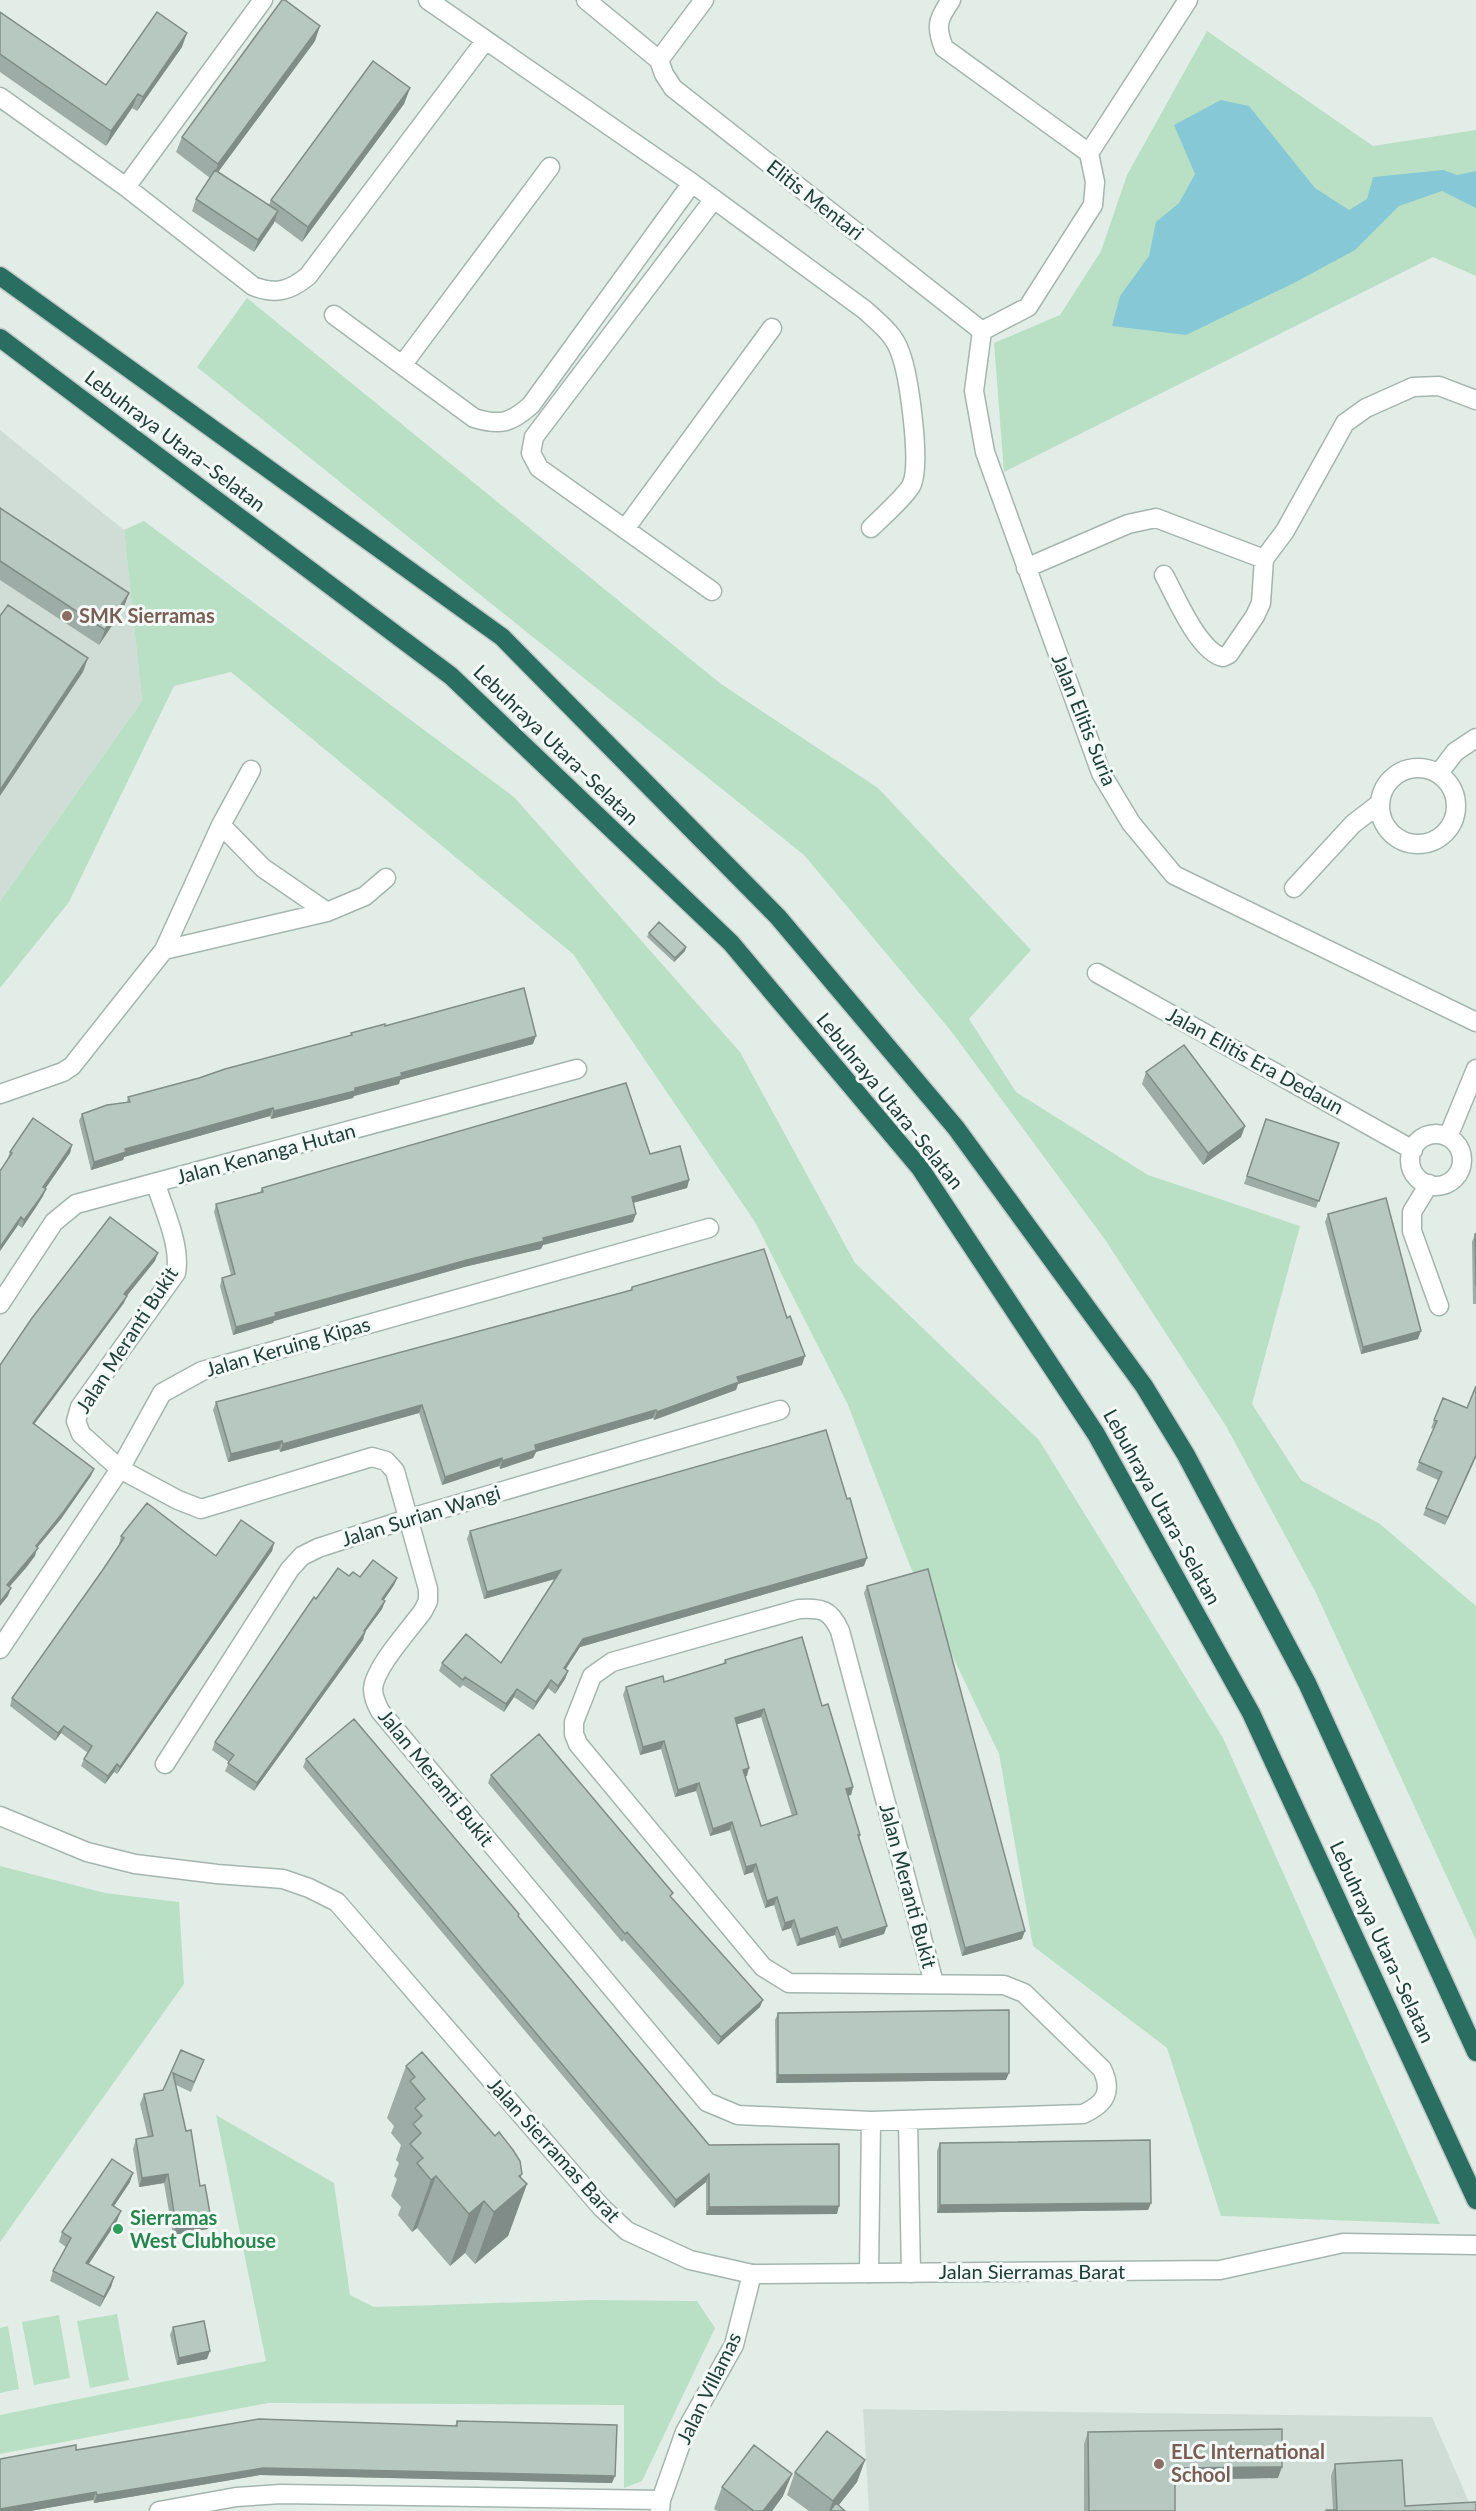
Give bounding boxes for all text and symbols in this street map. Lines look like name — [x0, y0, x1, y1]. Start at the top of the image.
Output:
street label: Elitis Mentari — [762, 154, 869, 244]
street label: Lebuhraya Utara–Selatan — [81, 364, 271, 516]
place label: SMK Sierramas — [79, 603, 215, 627]
marker: SMK Sierramas — [60, 609, 74, 623]
street label: Jalan Elitis Suria — [1048, 650, 1122, 789]
street label: Lebuhraya Utara–Selatan — [469, 659, 644, 829]
street label: Jalan Elitis Era Dedaun — [1163, 1002, 1348, 1119]
street label: Lebuhraya Utara–Selatan — [812, 1007, 969, 1193]
street label: Jalan Kenanga Hutan — [174, 1118, 358, 1188]
street label: Jalan Meranti Bukit — [70, 1262, 182, 1417]
street label: Jalan Keruing Kipas — [203, 1311, 373, 1381]
street label: Lebuhraya Utara–Selatan — [1099, 1404, 1227, 1609]
street label: Jalan Surian Wangi — [338, 1479, 503, 1551]
street label: Jalan Meranti Bukit — [374, 1704, 499, 1851]
street label: Jalan Meranti Bukit — [875, 1801, 942, 1971]
street label: Lebuhraya Utara–Selatan — [1326, 1837, 1440, 2046]
street label: Jalan Sierramas Barat — [483, 2072, 626, 2227]
place label: Sierramas West Clubhouse — [130, 2205, 276, 2252]
marker: Sierramas West Clubhouse — [111, 2222, 125, 2236]
street label: Jalan Sierramas Barat — [939, 2259, 1125, 2283]
street label: Jalan Villamas — [671, 2328, 745, 2447]
place label: ELC International School — [1171, 2439, 1325, 2486]
marker: ELC International School — [1152, 2457, 1166, 2471]

